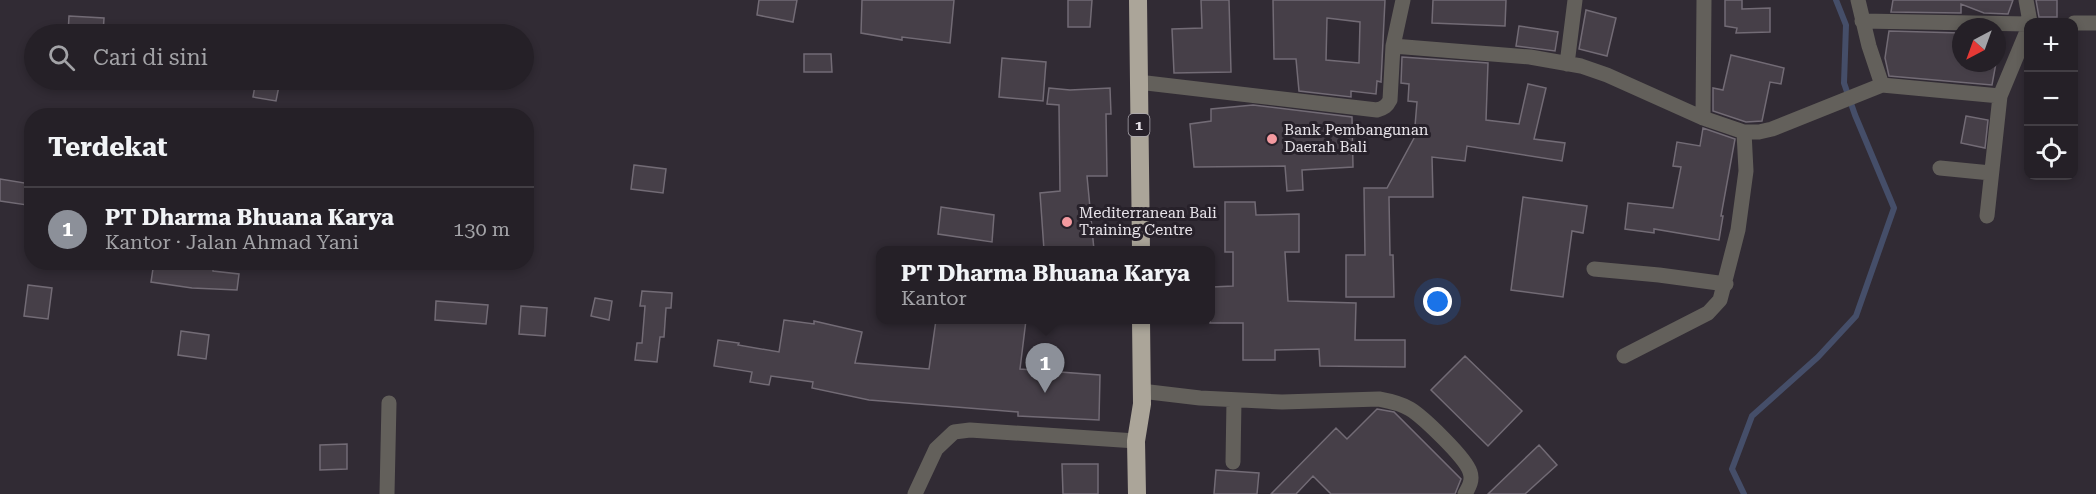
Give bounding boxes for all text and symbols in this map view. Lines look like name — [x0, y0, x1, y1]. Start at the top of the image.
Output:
north arrow — [1952, 18, 2006, 72]
map controls — [2024, 18, 2078, 180]
button: + — [2024, 18, 2078, 72]
search box — [24, 24, 534, 90]
icon: search — [45, 41, 78, 74]
text: Cari di sini — [93, 45, 208, 70]
button: − — [2024, 72, 2078, 126]
road number: 1 — [1128, 114, 1150, 136]
place label: Bank Pembangunan Daerah Bali — [1284, 121, 1429, 156]
button: locate — [2024, 126, 2078, 180]
text: Terdekat — [48, 132, 168, 162]
marker: Bank Pembangunan Daerah Bali — [1265, 132, 1279, 146]
place label: Mediterranean Bali Training Centre — [1079, 204, 1217, 239]
text: PT Dharma Bhuana Karya — [105, 205, 394, 230]
marker: Mediterranean Bali Training Centre — [1060, 215, 1074, 229]
text: 1 — [62, 217, 73, 241]
text: 130 m — [453, 217, 510, 241]
text: Kantor · Jalan Ahmad Yani — [105, 230, 359, 254]
popup — [876, 246, 1215, 324]
text: PT Dharma Bhuana Karya — [901, 261, 1190, 286]
text: Kantor — [901, 286, 967, 310]
your location — [1423, 287, 1452, 316]
pin: 1 — [1026, 344, 1064, 393]

